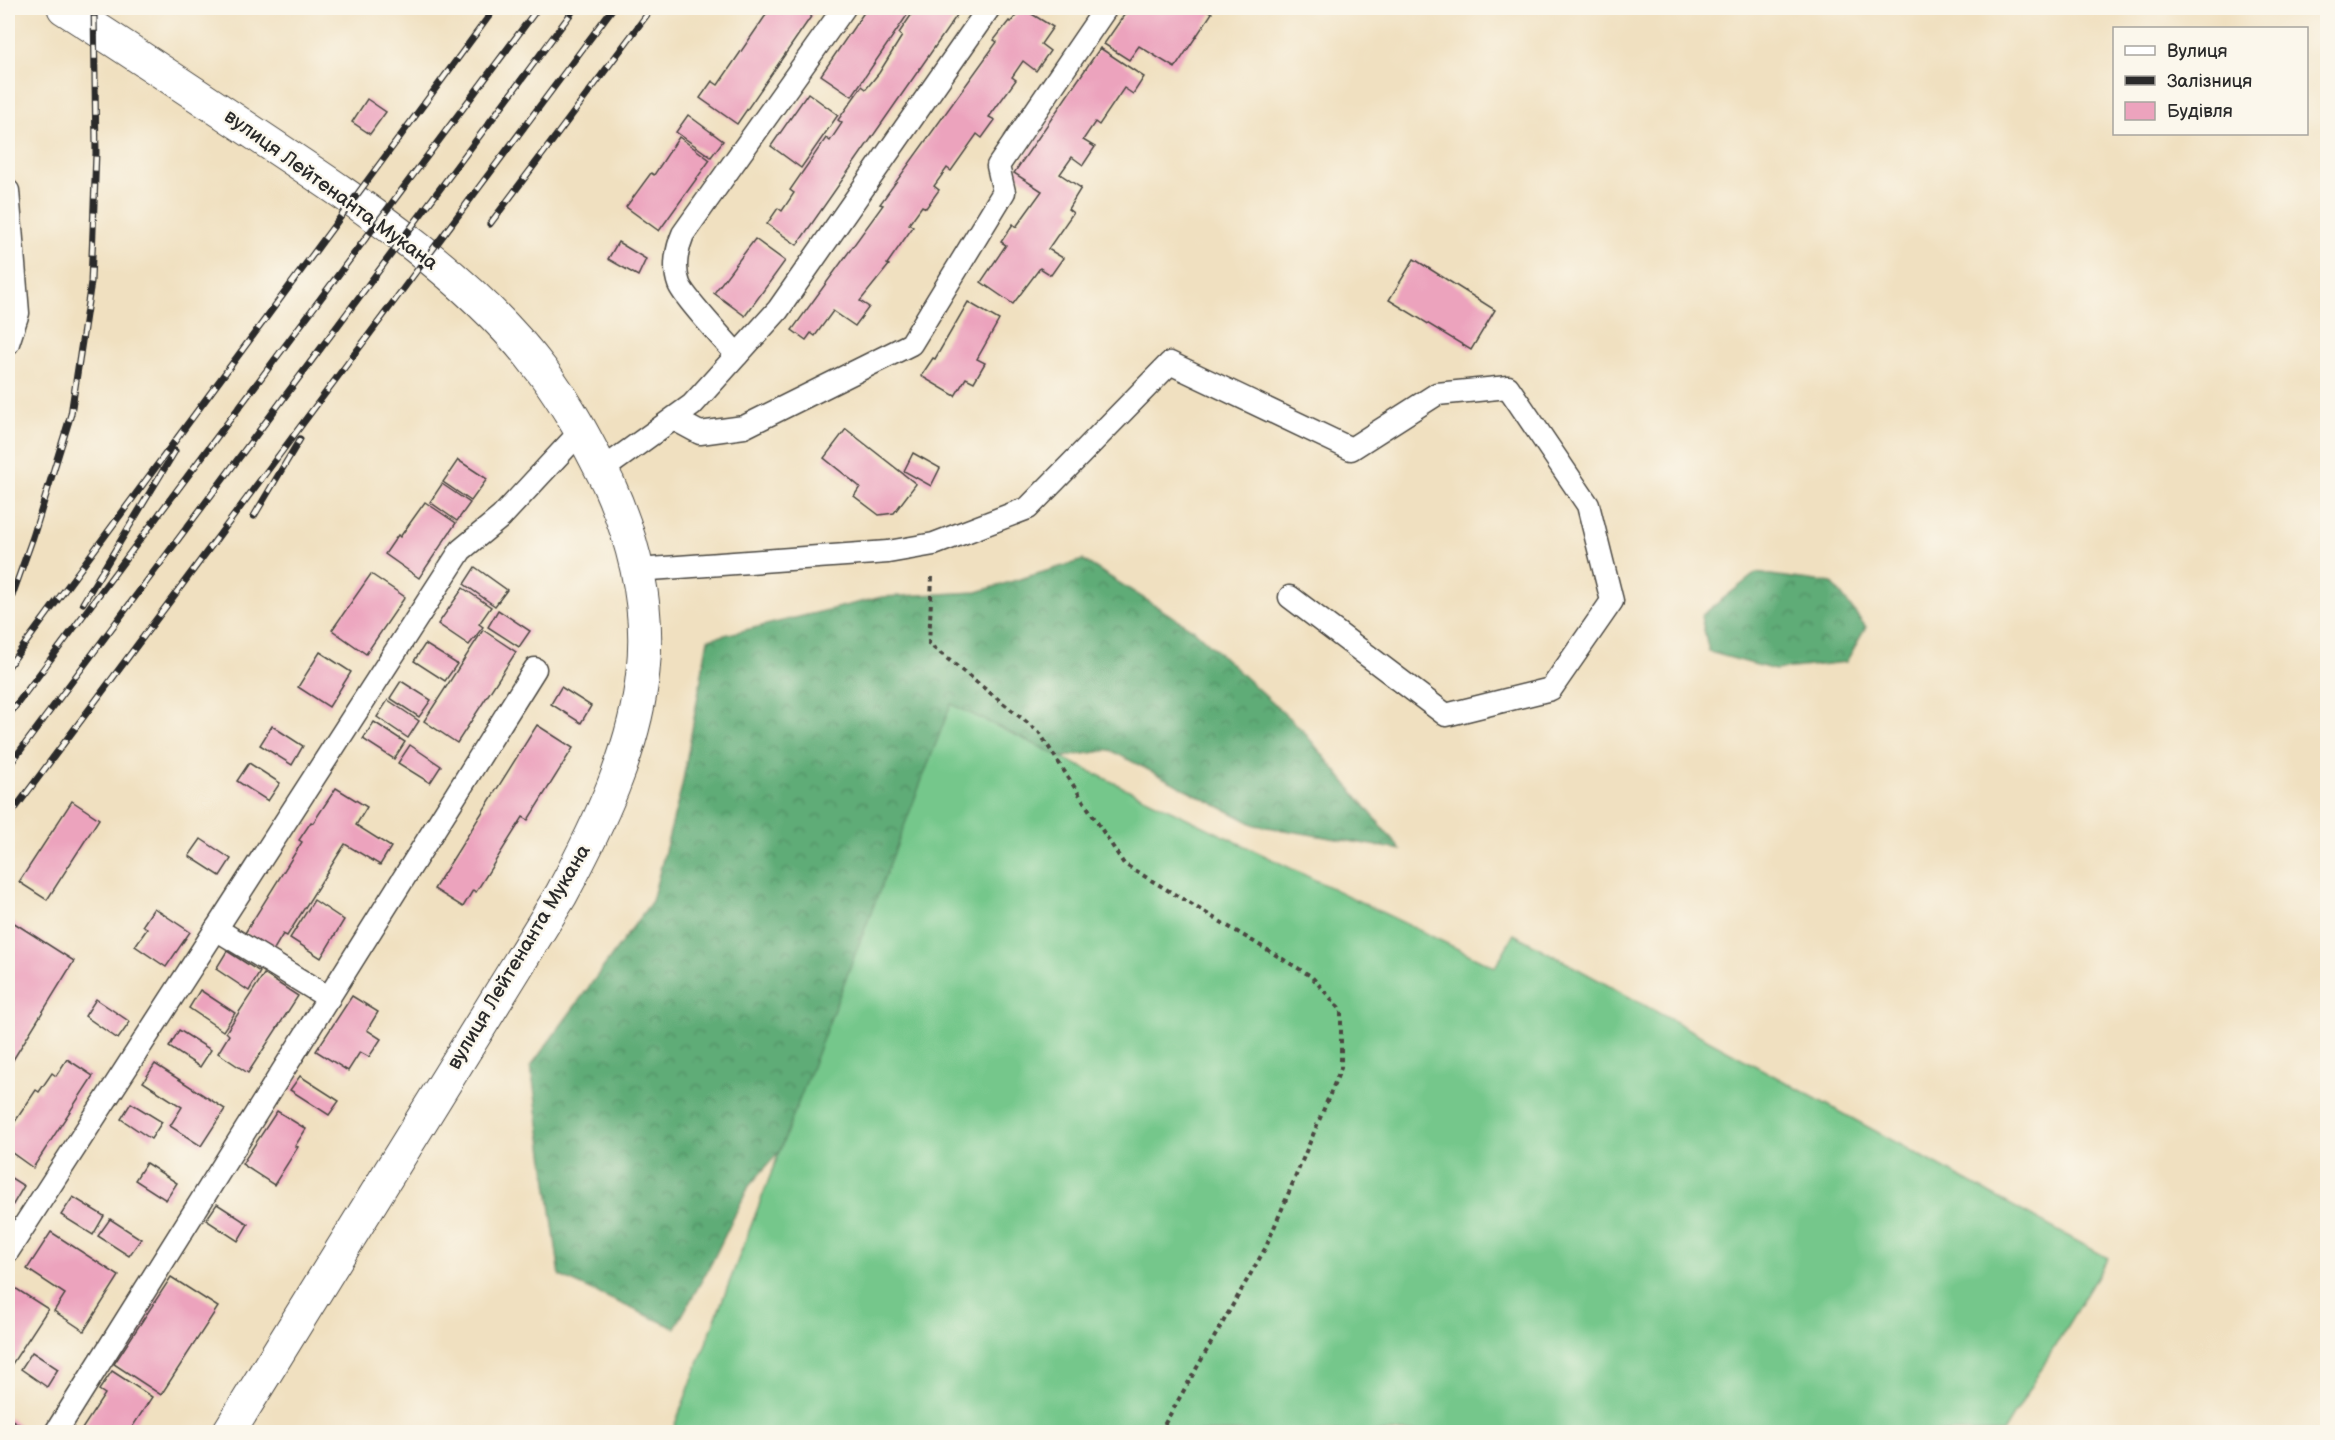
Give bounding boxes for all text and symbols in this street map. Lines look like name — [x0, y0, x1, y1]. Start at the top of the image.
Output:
legend — [2113, 27, 2308, 135]
text: Вулиця — [2167, 41, 2228, 62]
text: Залізниця — [2167, 71, 2252, 92]
text: Будівля — [2167, 101, 2233, 122]
street label: вулиця Лейтенанта Мукана — [220, 104, 443, 276]
street label: вулиця Лейтенанта Мукана — [442, 840, 596, 1074]

